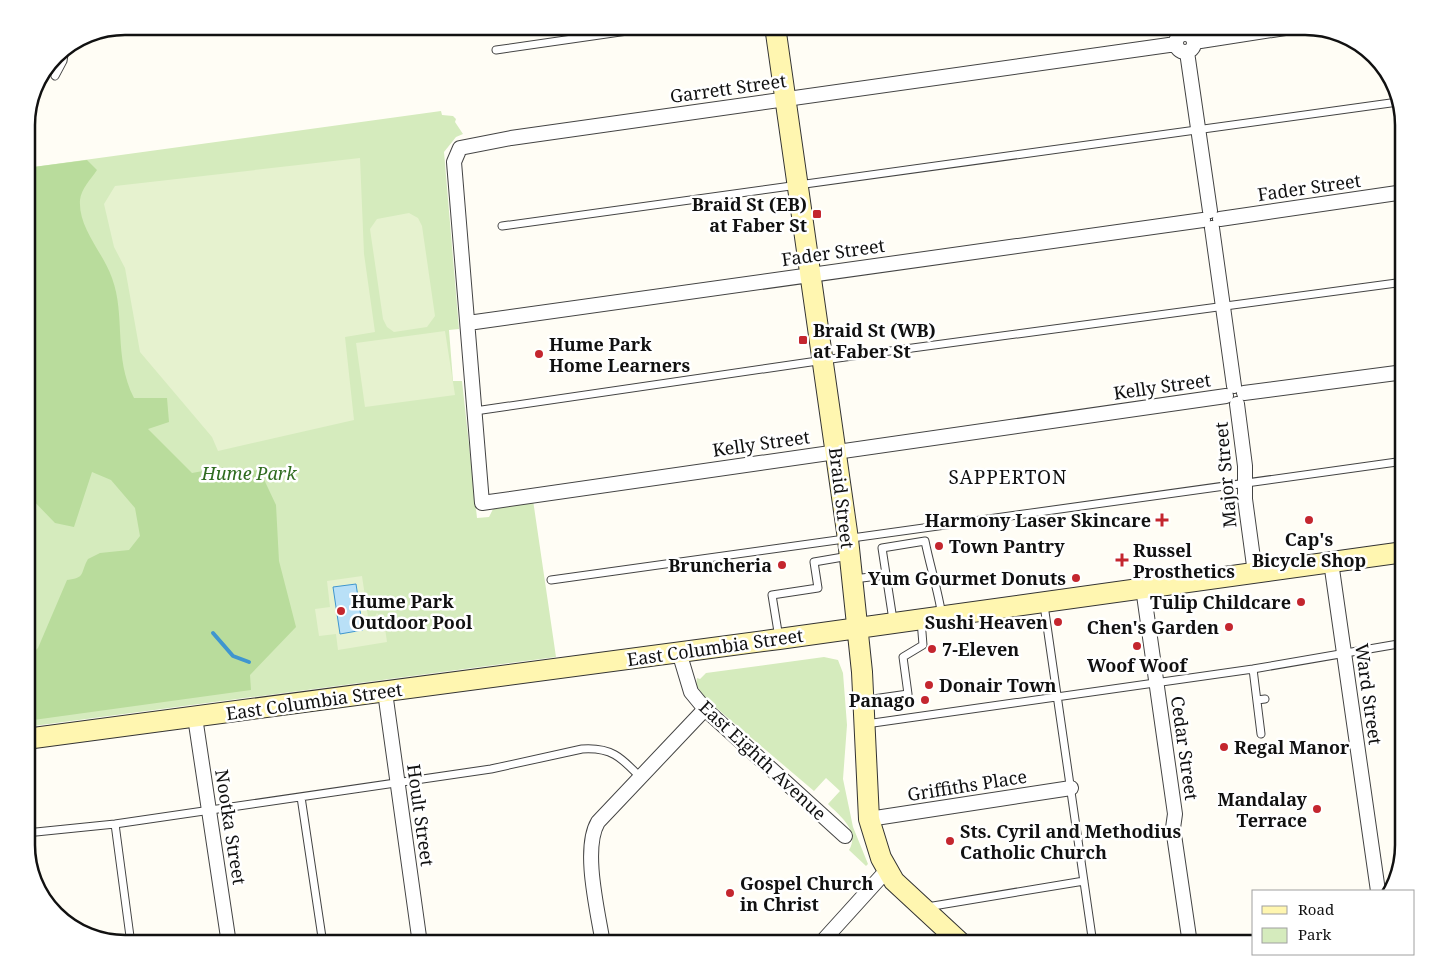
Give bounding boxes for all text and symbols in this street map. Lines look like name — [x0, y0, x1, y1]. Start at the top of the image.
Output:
street label: Garrett Street — [668, 68, 788, 108]
street label: Fader Street — [1256, 168, 1362, 206]
place label: Braid St (EB) at Faber St — [692, 192, 807, 237]
marker: Braid St (EB) at Faber St — [811, 208, 823, 220]
street label: Fader Street — [780, 233, 886, 271]
place label: Braid St (WB) at Faber St — [813, 318, 936, 363]
place label: Hume Park Home Learners — [549, 332, 691, 377]
marker: Braid St (WB) at Faber St — [797, 334, 809, 346]
marker: Hume Park Home Learners — [533, 348, 545, 360]
street label: Kelly Street — [1112, 367, 1212, 405]
street label: Major Street — [1208, 421, 1242, 529]
street label: Kelly Street — [711, 424, 811, 462]
street label: Braid Street — [824, 446, 860, 550]
park label: Hume Park — [201, 461, 297, 485]
district label: SAPPERTON — [948, 464, 1068, 490]
place label: Harmony Laser Skincare — [925, 508, 1151, 532]
marker: Harmony Laser Skincare — [1155, 513, 1169, 527]
marker: Cap's Bicycle Shop — [1303, 514, 1315, 526]
place label: Cap's Bicycle Shop — [1252, 527, 1366, 572]
place label: Town Pantry — [949, 534, 1065, 558]
place label: Russel Prosthetics — [1133, 538, 1235, 583]
marker: Town Pantry — [933, 540, 945, 552]
place label: Bruncheria — [668, 553, 772, 577]
marker: Russel Prosthetics — [1115, 553, 1129, 567]
marker: Bruncheria — [776, 559, 788, 571]
place label: Yum Gourmet Donuts — [868, 566, 1066, 590]
marker: Yum Gourmet Donuts — [1070, 572, 1082, 584]
place label: Hume Park Outdoor Pool — [351, 589, 473, 634]
place label: Tulip Childcare — [1150, 590, 1291, 614]
marker: Tulip Childcare — [1295, 596, 1307, 608]
marker: Hume Park Outdoor Pool — [335, 605, 347, 617]
place label: Sushi Heaven — [925, 610, 1048, 634]
place label: Chen's Garden — [1087, 615, 1219, 639]
marker: Sushi Heaven — [1052, 616, 1064, 628]
marker: Chen's Garden — [1223, 621, 1235, 633]
street label: East Columbia Street — [625, 623, 805, 671]
place label: 7-Eleven — [942, 637, 1019, 661]
marker: Woof Woof — [1131, 640, 1143, 652]
street label: Ward Street — [1350, 642, 1388, 746]
marker: 7-Eleven — [926, 643, 938, 655]
place label: Woof Woof — [1087, 653, 1189, 677]
place label: Donair Town — [939, 673, 1057, 697]
street label: East Columbia Street — [224, 677, 404, 725]
marker: Donair Town — [923, 679, 935, 691]
place label: Panago — [849, 688, 915, 712]
marker: Panago — [919, 694, 931, 706]
street label: Cedar Street — [1166, 694, 1204, 802]
street label: East Eighth Avenue — [694, 695, 832, 825]
place label: Regal Manor — [1234, 735, 1350, 759]
marker: Regal Manor — [1218, 741, 1230, 753]
street label: Hoult Street — [402, 762, 440, 868]
street label: Griffiths Place — [905, 764, 1029, 806]
street label: Nootka Street — [210, 768, 252, 886]
place label: Mandalay Terrace — [1217, 787, 1308, 832]
marker: Mandalay Terrace — [1311, 803, 1323, 815]
place label: Sts. Cyril and Methodius Catholic Church — [960, 819, 1182, 864]
marker: Sts. Cyril and Methodius Catholic Church — [944, 835, 956, 847]
place label: Gospel Church in Christ — [740, 871, 873, 916]
marker: Gospel Church in Christ — [724, 887, 736, 899]
legend — [1252, 890, 1415, 955]
text: Road — [1298, 899, 1334, 919]
text: Park — [1298, 924, 1332, 944]

